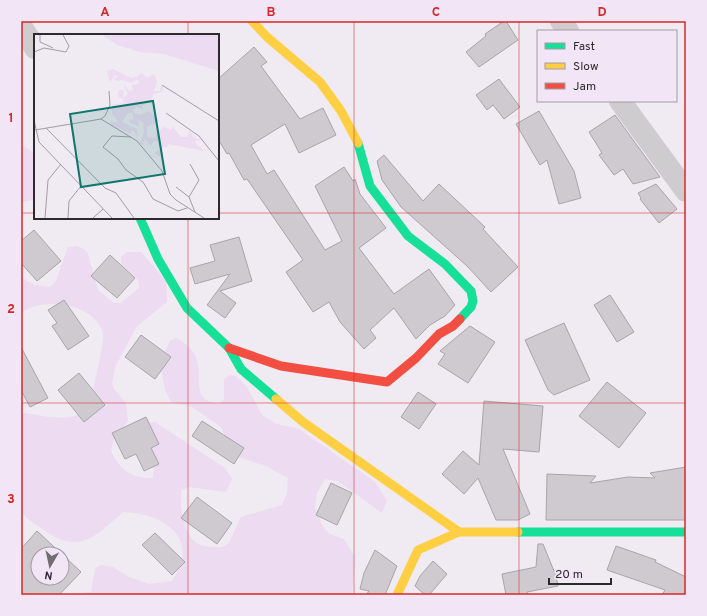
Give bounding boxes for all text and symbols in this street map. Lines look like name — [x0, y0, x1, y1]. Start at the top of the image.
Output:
text: A — [100, 5, 110, 21]
text: B — [267, 5, 276, 21]
text: C — [432, 5, 440, 21]
text: D — [597, 5, 607, 21]
legend — [537, 30, 677, 102]
inset map — [34, 34, 219, 219]
text: Fast — [573, 39, 595, 55]
text: Slow — [573, 59, 599, 75]
text: Jam — [573, 79, 596, 95]
text: 1 — [8, 111, 14, 127]
text: 2 — [7, 302, 15, 318]
text: 3 — [7, 492, 15, 508]
north arrow — [30, 546, 70, 586]
scale bar — [549, 560, 611, 586]
text: N — [44, 567, 54, 582]
text: 20 m — [555, 567, 583, 583]

